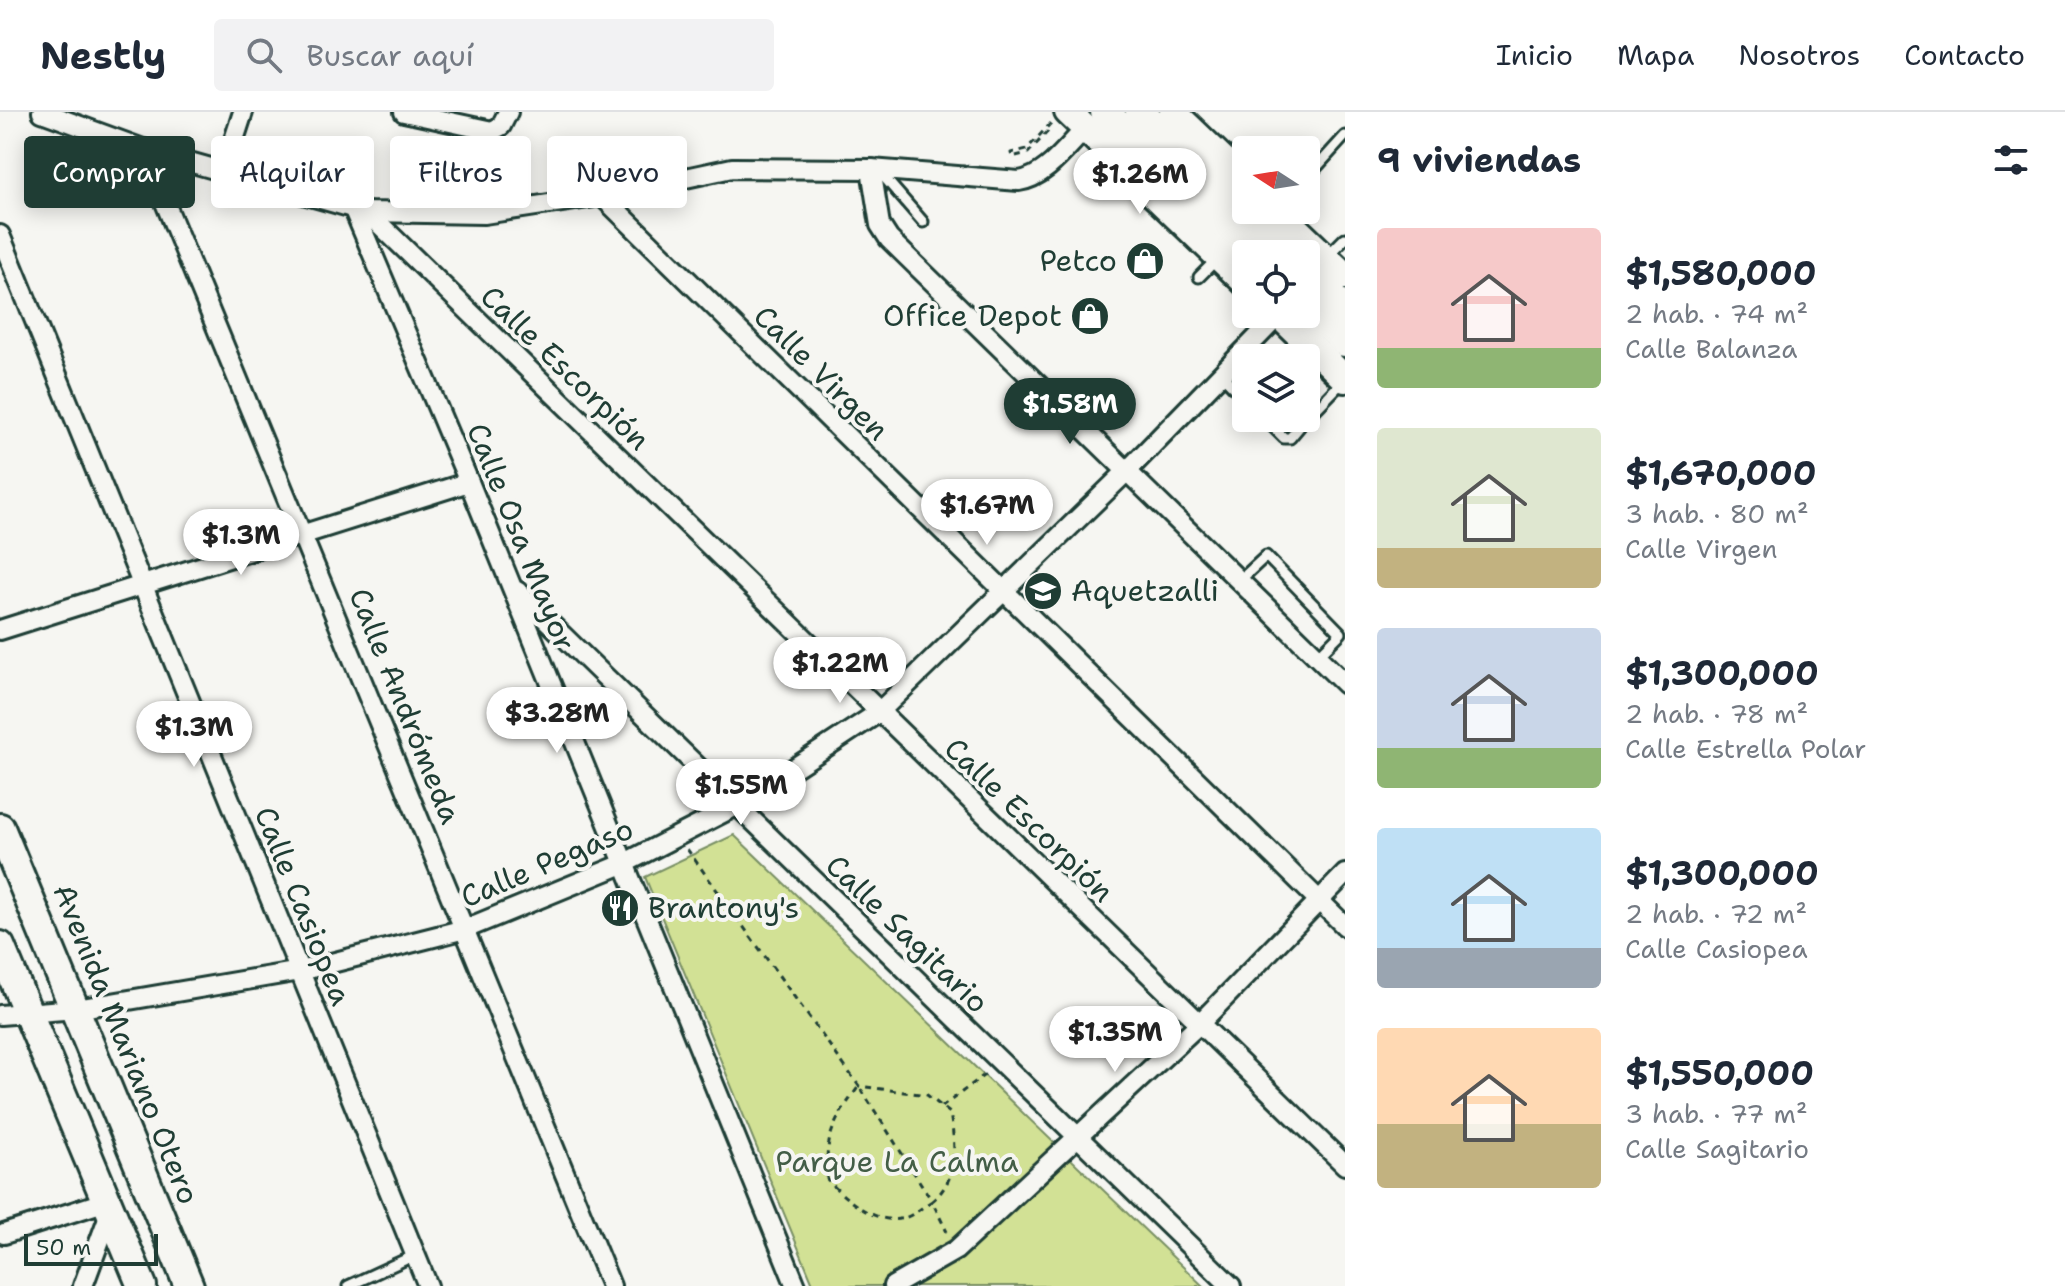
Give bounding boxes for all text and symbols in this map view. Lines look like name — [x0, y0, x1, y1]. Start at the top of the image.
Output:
search box — [214, 19, 774, 91]
text: Nestly — [40, 30, 166, 81]
icon: search — [242, 33, 286, 77]
text: Buscar aquí — [306, 35, 474, 76]
text: Inicio — [1496, 36, 1573, 74]
text: Mapa — [1617, 36, 1694, 74]
text: Nosotros — [1738, 36, 1860, 74]
text: Contacto — [1904, 36, 2025, 74]
chip: Comprar — [24, 136, 195, 208]
chip: Alquilar — [211, 136, 374, 208]
chip: Filtros — [390, 136, 531, 208]
chip: Nuevo — [547, 136, 687, 208]
north arrow — [1232, 136, 1320, 224]
map controls — [1232, 136, 1320, 432]
text: 9 viviendas — [1377, 137, 1581, 183]
icon: filters — [1989, 138, 2033, 182]
pin: $1.26M — [1075, 148, 1205, 216]
text: $1.26M — [1091, 156, 1189, 191]
place label: Petco — [1039, 240, 1117, 281]
shop icon: Petco — [1124, 240, 1166, 282]
button: locate — [1232, 240, 1320, 328]
text: $1,580,000 — [1625, 250, 1817, 296]
icon: home — [1441, 260, 1537, 356]
street label: Calle Escorpión — [472, 276, 659, 459]
place label: Office Depot — [883, 295, 1062, 336]
shop icon: Office Depot — [1069, 295, 1111, 337]
street label: Calle Virgen — [745, 296, 898, 449]
text: 2 hab. · 74 m² — [1625, 296, 1808, 331]
text: Calle Balanza — [1625, 331, 1797, 366]
button: layers — [1232, 344, 1320, 432]
pin: $1.58M — [1005, 378, 1135, 446]
text: $1.58M — [1022, 386, 1118, 421]
street label: Calle Osa Mayor — [457, 417, 586, 657]
text: $1,670,000 — [1625, 450, 1816, 496]
icon: home — [1441, 460, 1537, 556]
pin: $1.67M — [922, 479, 1052, 547]
text: $1.67M — [939, 487, 1035, 522]
text: 3 hab. · 80 m² — [1625, 496, 1809, 531]
pin: $1.3M — [185, 509, 297, 577]
text: $1.3M — [201, 517, 281, 552]
text: Calle Virgen — [1625, 531, 1777, 566]
school or university icon: Aquetzalli — [1022, 570, 1064, 612]
place label: Aquetzalli — [1071, 570, 1219, 611]
street label: Calle Andrómeda — [339, 582, 472, 830]
pin: $1.22M — [775, 637, 905, 705]
text: $1.22M — [791, 645, 889, 680]
text: $1,300,000 — [1625, 650, 1819, 696]
icon: home — [1441, 660, 1537, 756]
pin: $3.28M — [492, 687, 622, 755]
text: $3.28M — [504, 695, 610, 730]
text: 2 hab. · 78 m² — [1625, 696, 1808, 731]
pin: $1.3M — [138, 701, 250, 769]
text: $1.3M — [154, 709, 234, 744]
street label: Calle Escorpión — [936, 728, 1123, 911]
text: Calle Estrella Polar — [1625, 731, 1866, 766]
pin: $1.55M — [676, 759, 806, 827]
text: $1.55M — [694, 767, 788, 802]
street label: Calle Casiopea — [245, 800, 362, 1012]
street label: Calle Pegaso — [454, 808, 639, 917]
street label: Calle Sagitario — [817, 845, 998, 1022]
text: $1,300,000 — [1625, 850, 1819, 896]
icon: home — [1441, 860, 1537, 956]
street label: Avenida Mariano Otero — [43, 878, 210, 1210]
restaurant icon: Brantony's — [599, 887, 641, 929]
place label: Brantony's — [648, 887, 799, 928]
text: 2 hab. · 72 m² — [1625, 896, 1807, 931]
text: Calle Casiopea — [1625, 931, 1808, 966]
pin: $1.35M — [1050, 1006, 1180, 1074]
text: $1.35M — [1067, 1014, 1163, 1049]
text: $1,550,000 — [1625, 1050, 1814, 1096]
icon: home — [1441, 1060, 1537, 1156]
text: 3 hab. · 77 m² — [1625, 1096, 1808, 1131]
text: Calle Sagitario — [1625, 1131, 1809, 1166]
park label: Parque La Calma — [775, 1141, 1019, 1182]
scale bar — [24, 1230, 158, 1266]
text: 50 m — [36, 1233, 91, 1262]

